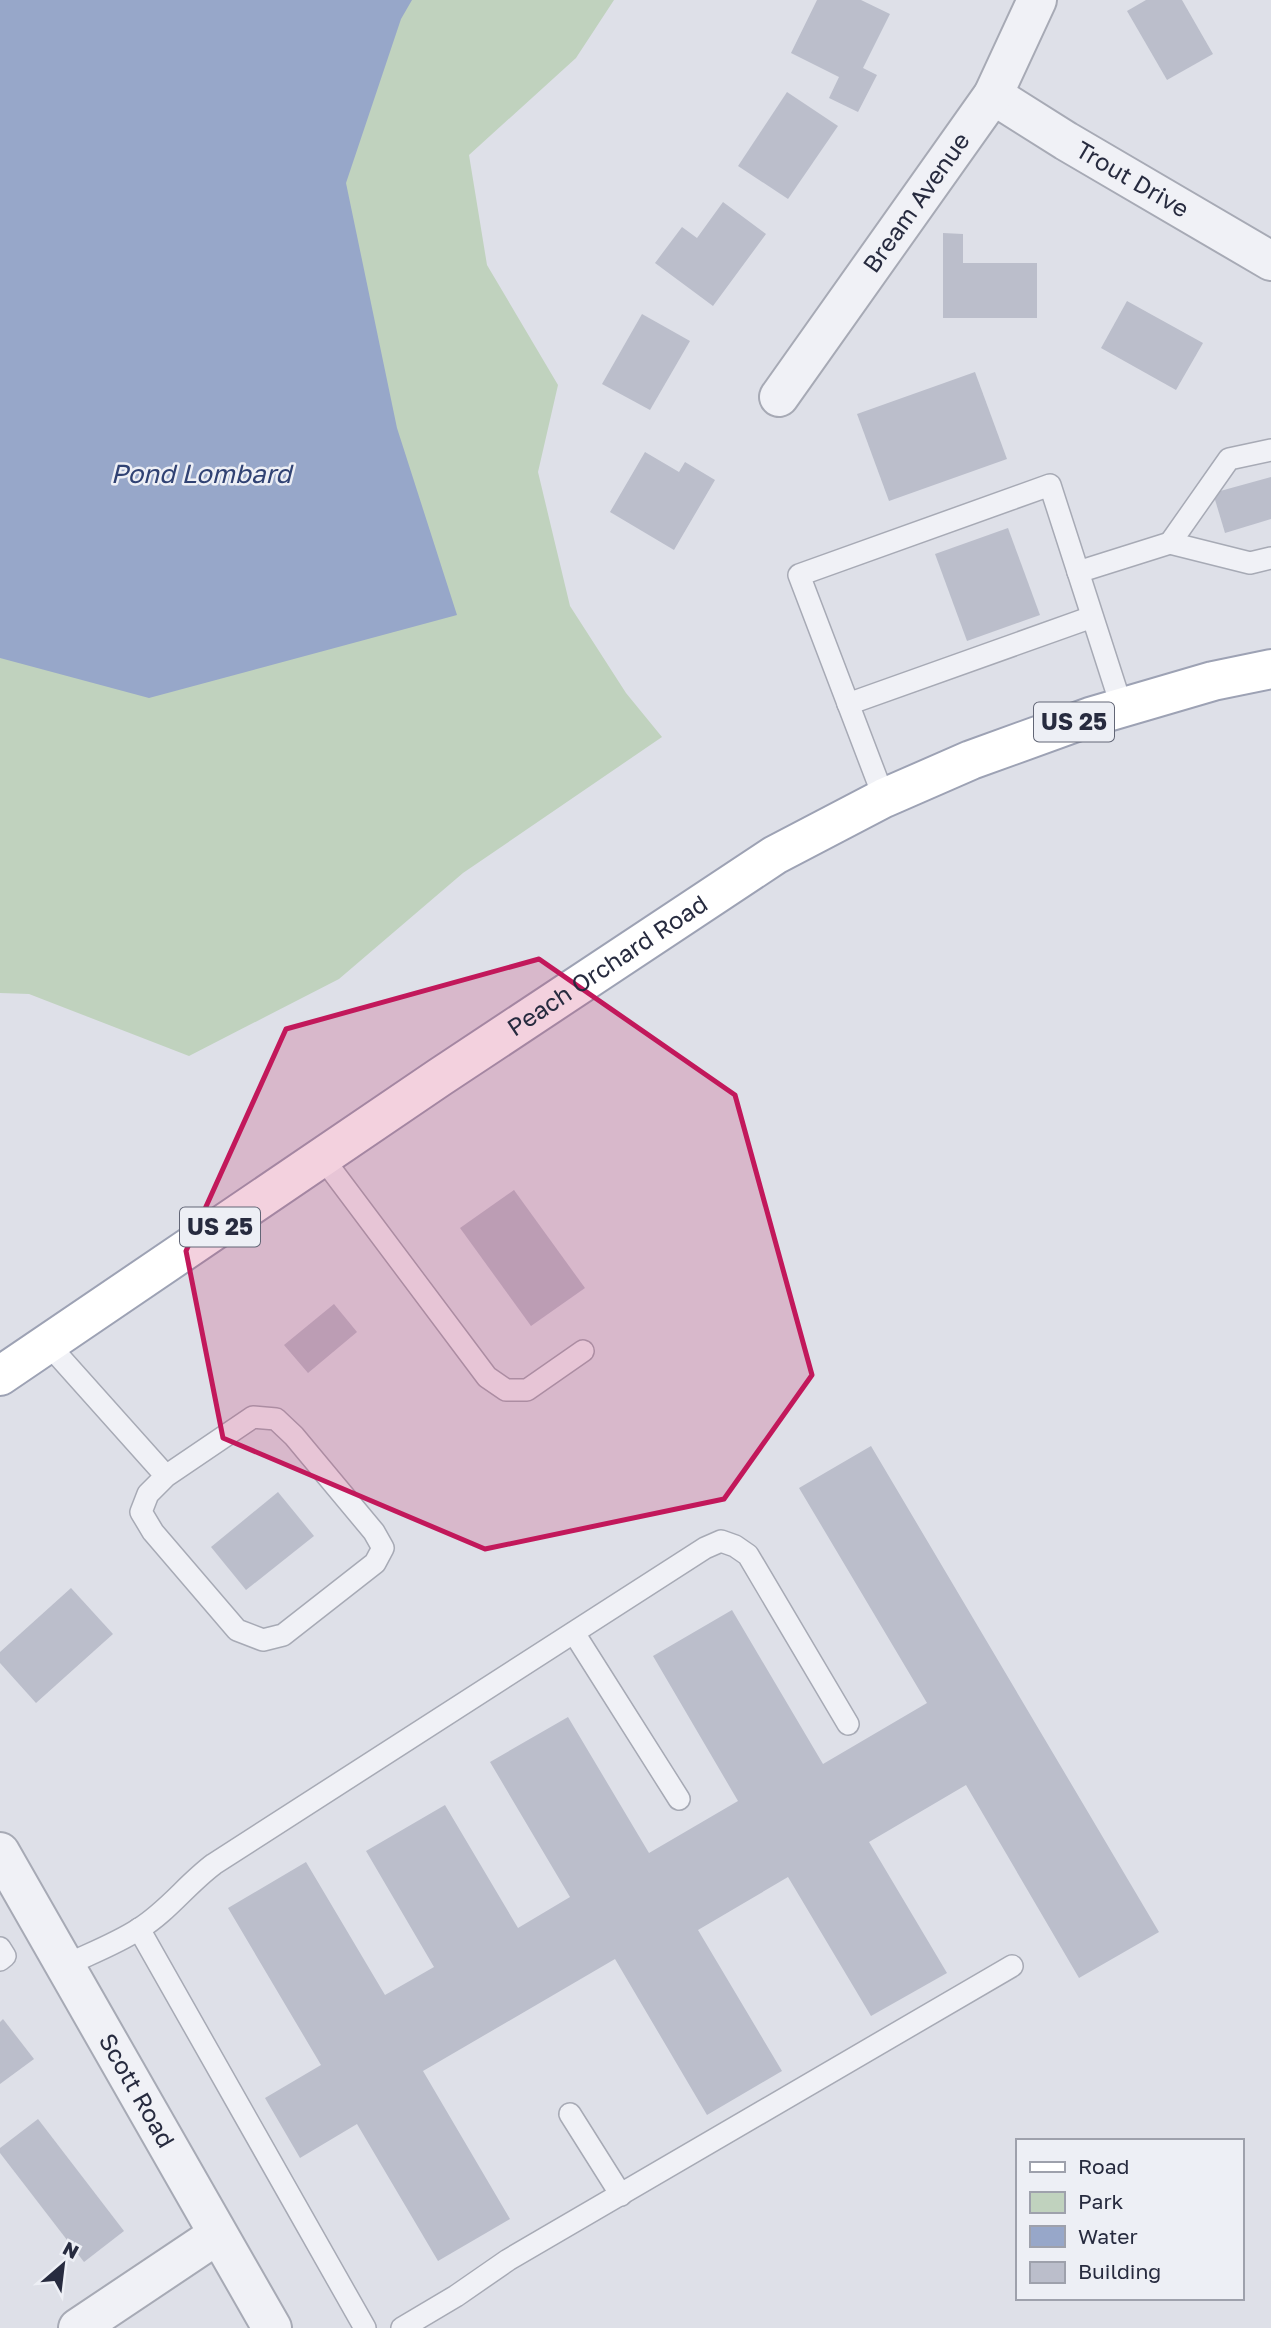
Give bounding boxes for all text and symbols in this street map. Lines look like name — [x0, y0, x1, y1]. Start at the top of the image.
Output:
street label: Bream Avenue — [856, 126, 975, 278]
street label: Trout Drive — [1071, 134, 1195, 223]
water label: Pond Lombard — [111, 458, 294, 489]
road number: US 25 — [1034, 702, 1114, 742]
street label: Peach Orchard Road — [501, 888, 712, 1041]
road number: US 25 — [180, 1208, 260, 1246]
street label: Scott Road — [94, 2028, 182, 2152]
legend — [1016, 2139, 1243, 2300]
text: Road — [1078, 2153, 1129, 2179]
text: Park — [1078, 2188, 1124, 2214]
text: Water — [1078, 2223, 1138, 2249]
north arrow — [28, 2230, 98, 2300]
text: N — [59, 2236, 83, 2263]
text: Building — [1078, 2258, 1161, 2284]

